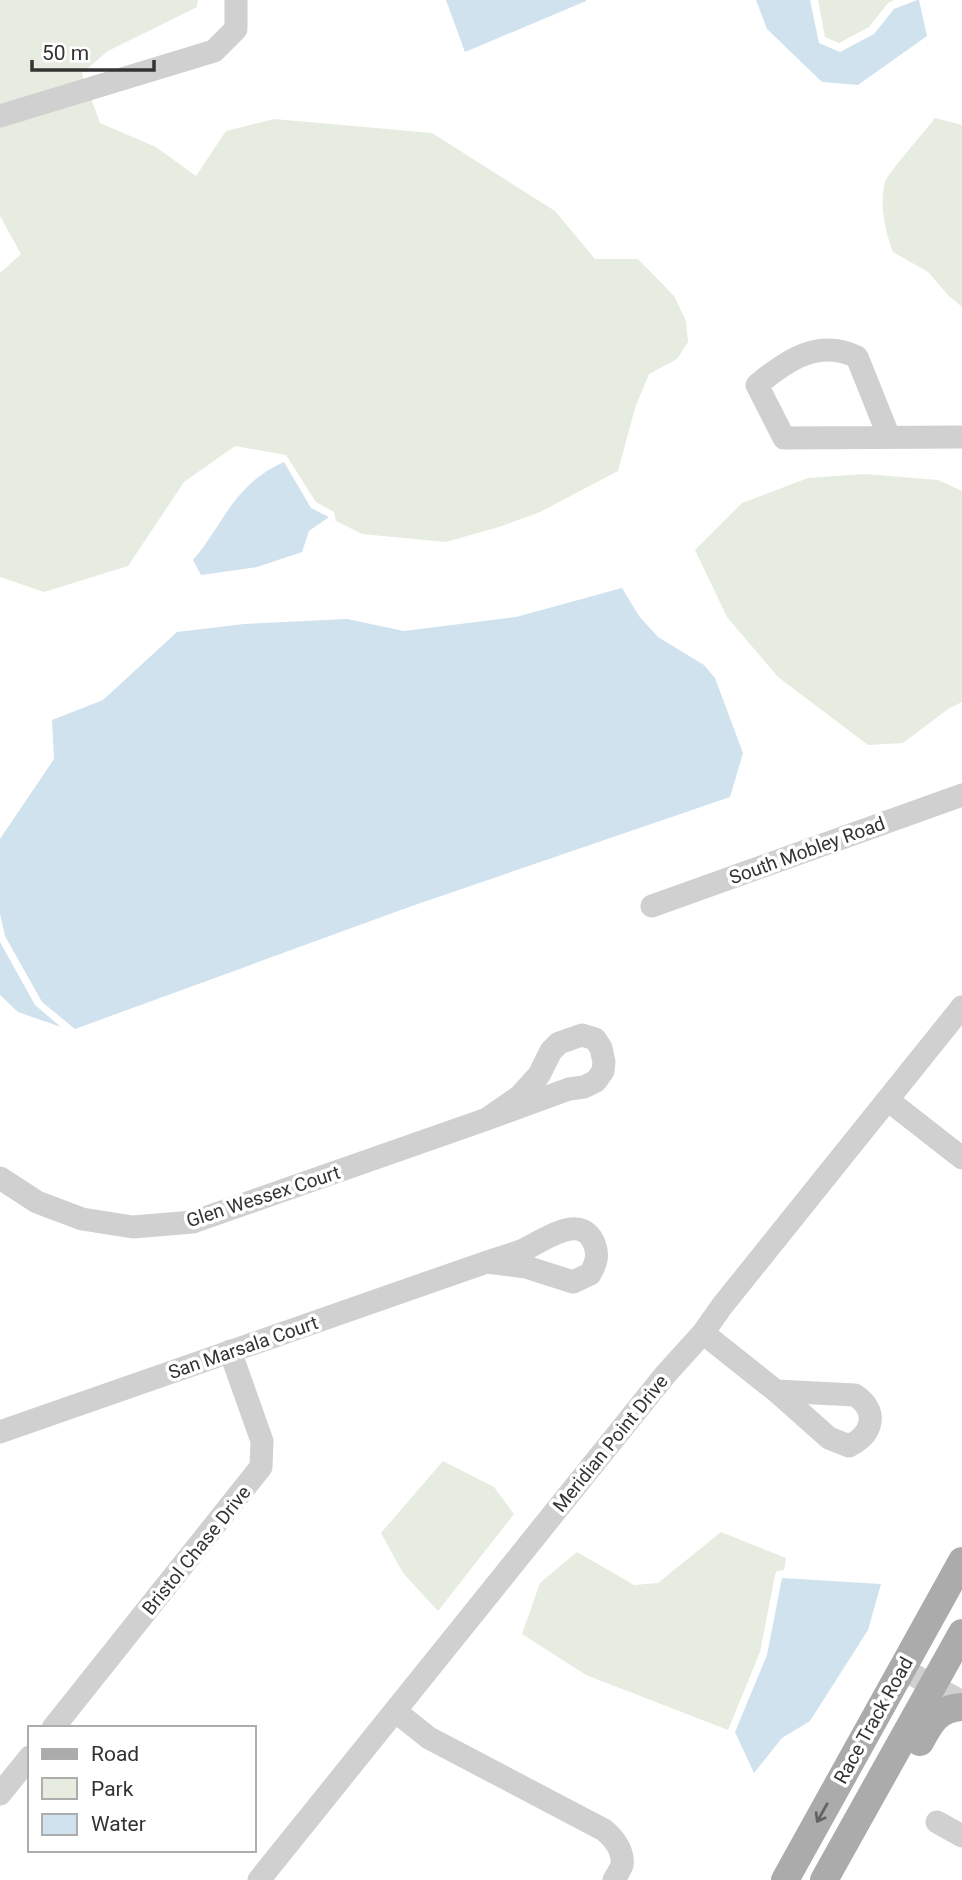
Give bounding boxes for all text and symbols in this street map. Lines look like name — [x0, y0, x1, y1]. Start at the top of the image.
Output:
scale bar — [32, 28, 154, 72]
text: 50 m — [42, 41, 89, 65]
street label: South Mobley Road — [726, 812, 888, 889]
street label: Glen Wessex Court — [183, 1161, 343, 1232]
street label: San Marsala Court — [165, 1311, 321, 1384]
street label: Meridian Point Drive — [548, 1370, 673, 1517]
street label: Bristol Chase Drive — [137, 1481, 255, 1619]
street label: Race Track Road — [829, 1653, 918, 1788]
legend — [28, 1726, 256, 1852]
text: Road — [91, 1742, 139, 1766]
text: Park — [91, 1777, 134, 1801]
one-way arrow — [815, 1803, 829, 1823]
text: Water — [91, 1812, 146, 1836]

